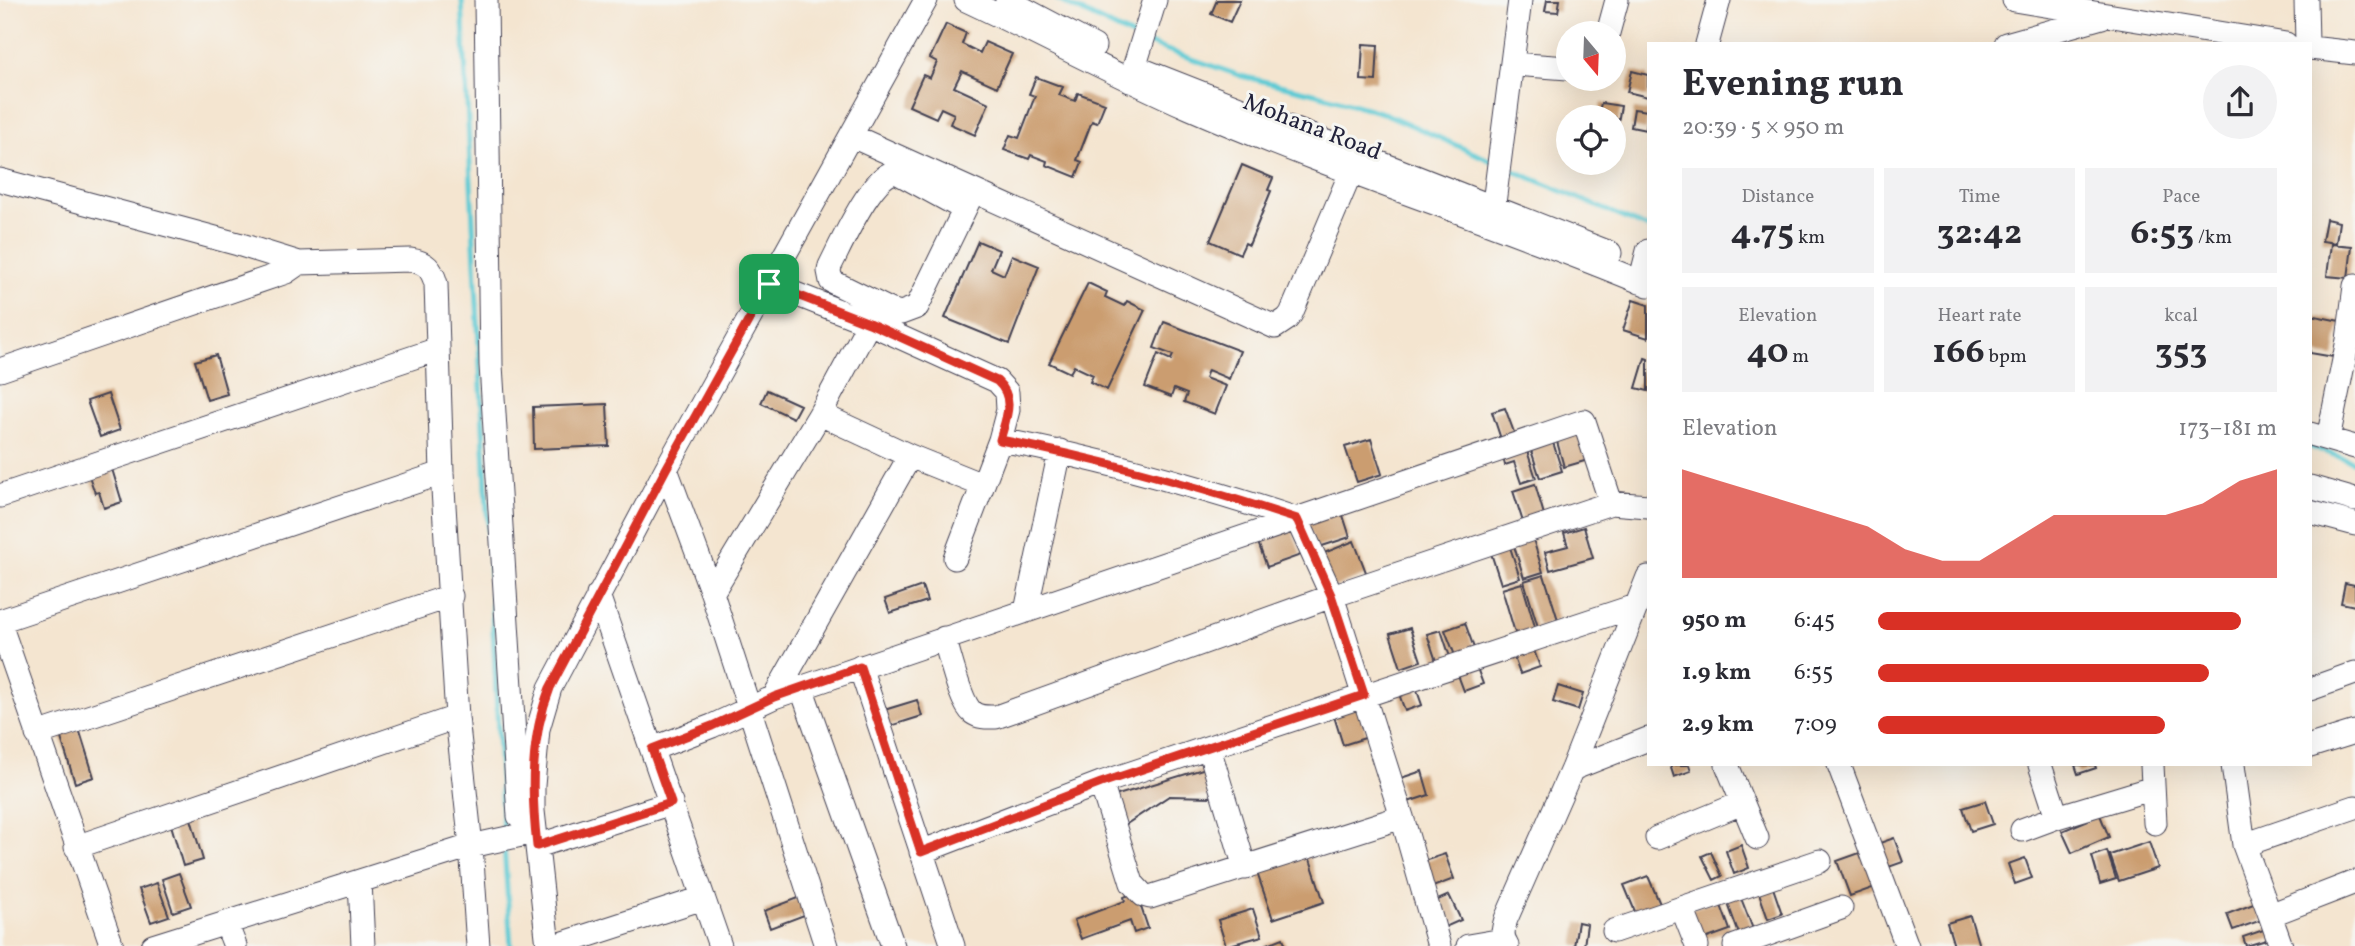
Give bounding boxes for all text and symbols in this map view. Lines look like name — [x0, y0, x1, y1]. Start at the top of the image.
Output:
north arrow — [1556, 21, 1626, 91]
map controls — [1556, 21, 1626, 175]
text: Evening run — [1682, 59, 1904, 112]
button: share — [2203, 65, 2277, 139]
street label: Mohana Road — [1238, 86, 1386, 170]
button: locate — [1556, 105, 1626, 175]
text: 20:39 · 5 × 950 m — [1682, 112, 1844, 144]
text: Distance — [1741, 184, 1814, 210]
text: Time — [1959, 184, 2000, 210]
text: Pace — [2162, 184, 2200, 210]
text: 4.75 — [1731, 210, 1794, 258]
text: 32:42 — [1937, 210, 2022, 258]
text: 6:53 — [2130, 210, 2194, 258]
text: km — [1794, 225, 1825, 251]
text: /km — [2194, 225, 2232, 251]
pin — [739, 254, 799, 314]
icon: arrive — [750, 265, 788, 303]
text: Elevation — [1738, 303, 1817, 329]
text: Heart rate — [1938, 303, 2021, 329]
text: kcal — [2164, 303, 2198, 329]
text: 40 — [1746, 329, 1789, 377]
text: 166 — [1932, 329, 1985, 377]
text: 353 — [2155, 329, 2207, 377]
text: m — [1789, 344, 1809, 370]
text: bpm — [1985, 344, 2027, 370]
text: Elevation — [1682, 413, 1778, 445]
text: 173–181 m — [2178, 413, 2277, 445]
text: 950 m — [1682, 605, 1746, 637]
text: 6:45 — [1794, 605, 1835, 637]
text: 1.9 km — [1682, 657, 1751, 689]
text: 6:55 — [1794, 657, 1833, 689]
text: 2.9 km — [1682, 709, 1754, 741]
text: 7:09 — [1794, 709, 1837, 741]

